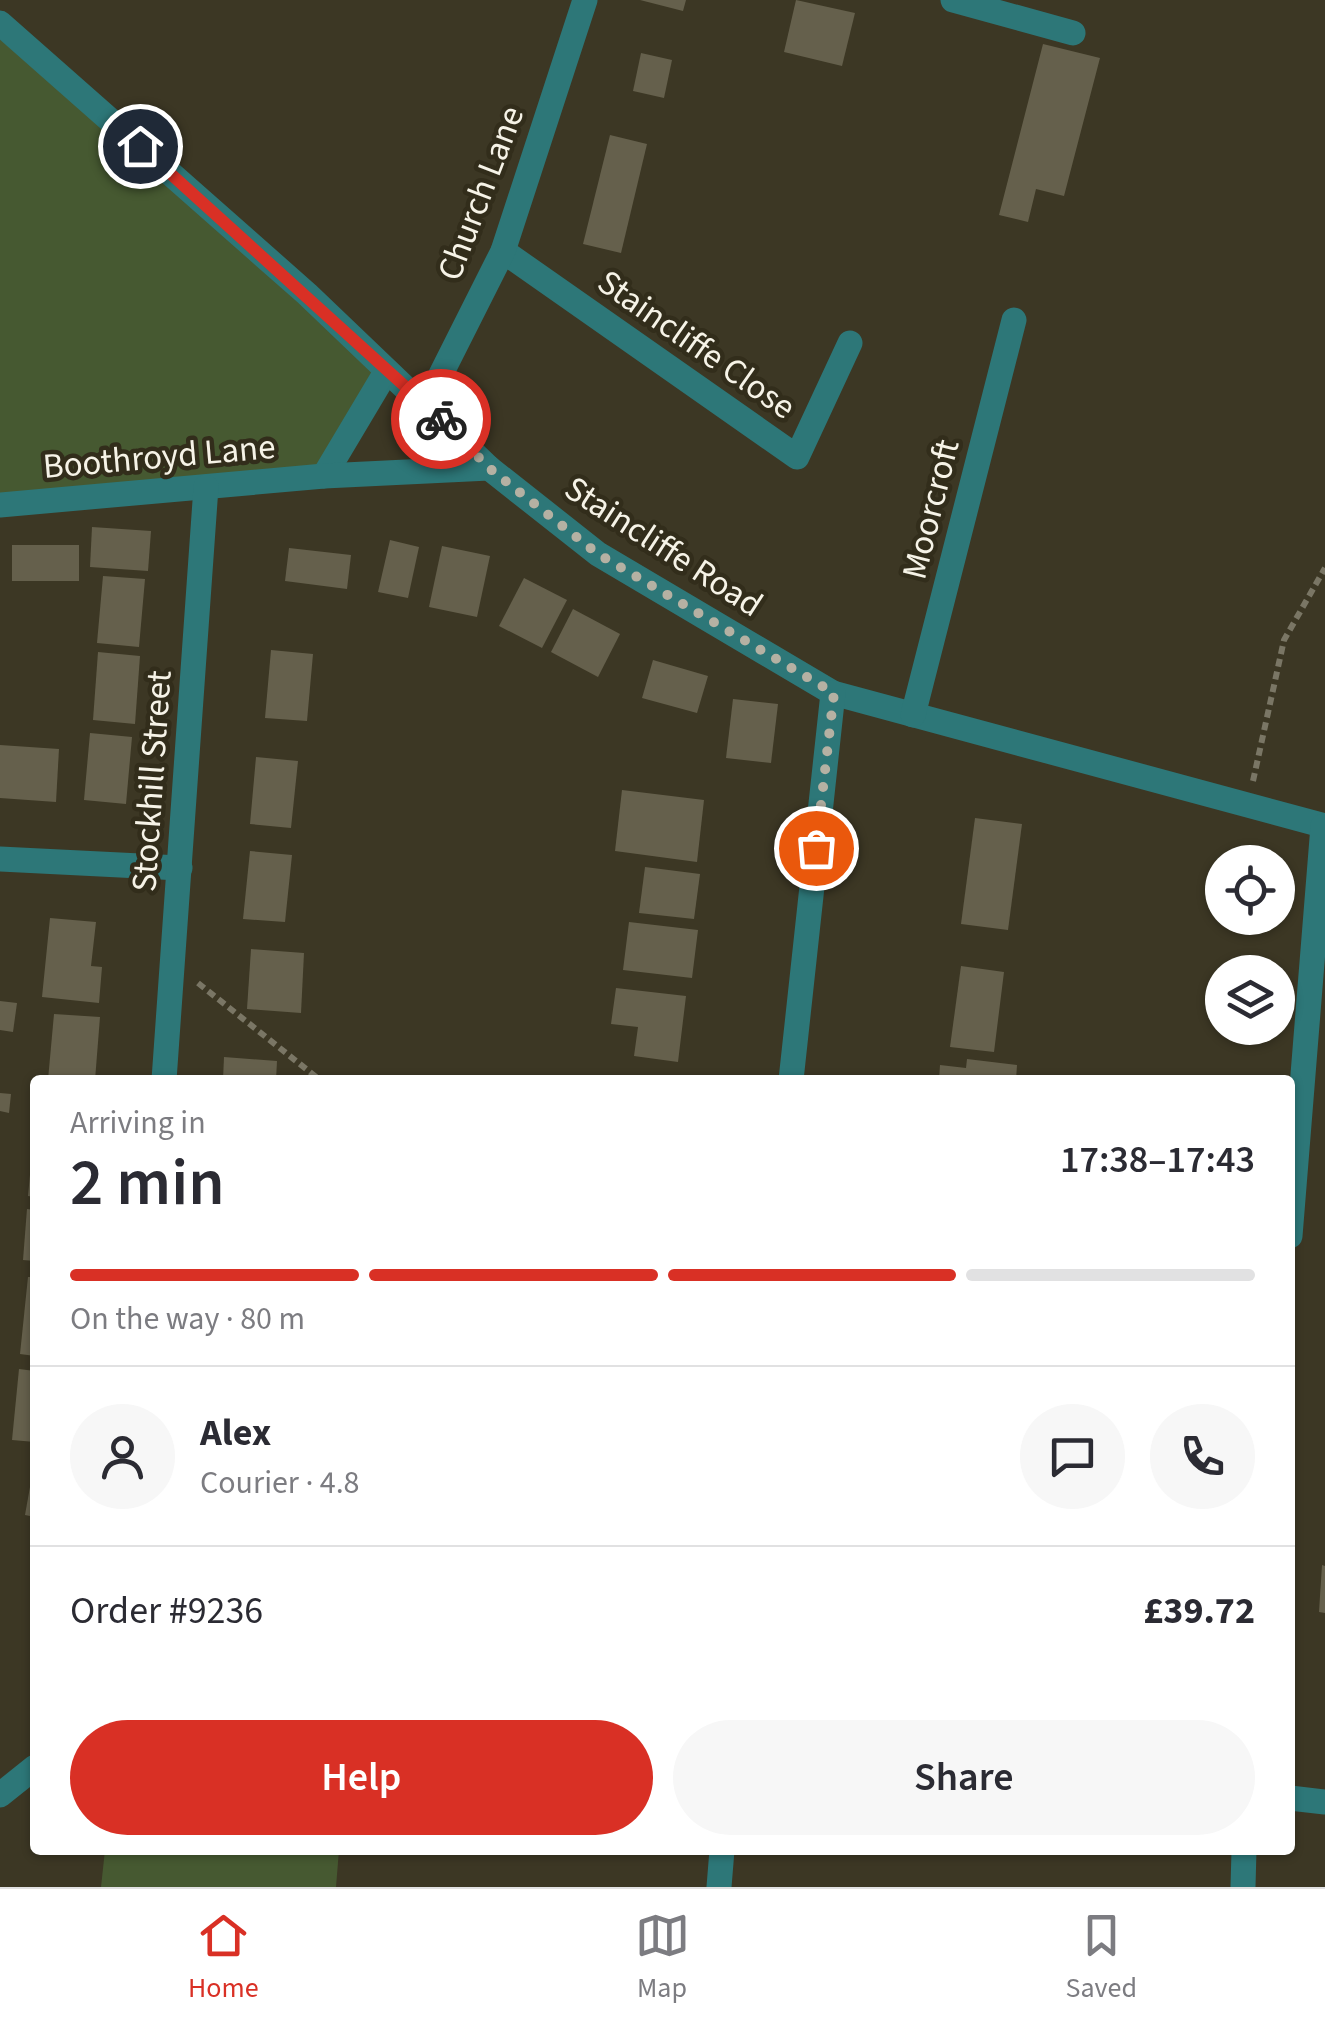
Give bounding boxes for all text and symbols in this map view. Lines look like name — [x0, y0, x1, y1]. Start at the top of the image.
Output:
street label: Church Lane — [425, 99, 537, 288]
pin — [98, 104, 183, 189]
icon: home — [113, 119, 168, 174]
street label: Staincliffe Close — [587, 258, 806, 432]
courier — [391, 369, 491, 469]
icon: bike — [414, 392, 469, 447]
street label: Boothroyd Lane — [41, 422, 277, 492]
street label: Moorcroft — [889, 434, 973, 584]
street label: Staincliffe Road — [555, 464, 772, 630]
street label: Stockhill Street — [119, 669, 185, 893]
pin — [774, 806, 859, 891]
icon: bag — [789, 821, 844, 876]
map controls — [1205, 845, 1295, 1045]
button: locate — [1205, 845, 1295, 935]
button: layers — [1205, 955, 1295, 1045]
text: Arriving in — [70, 1100, 206, 1146]
text: 17:38–17:43 — [1060, 1133, 1255, 1187]
text: 2 min — [70, 1137, 225, 1230]
text: On the way · 80 m — [70, 1296, 305, 1342]
button: person — [70, 1404, 175, 1509]
button: chat — [1020, 1404, 1125, 1509]
button: phone — [1150, 1404, 1255, 1509]
text: Alex — [200, 1406, 271, 1460]
text: Courier · 4.8 — [200, 1460, 360, 1506]
text: Order #9236 — [70, 1584, 263, 1638]
text: £39.72 — [1143, 1584, 1255, 1638]
button: Help — [70, 1720, 653, 1835]
button: Share — [673, 1720, 1255, 1835]
tab: Home — [188, 1908, 259, 2008]
tab: Map — [635, 1908, 690, 2008]
tab: Saved — [1066, 1908, 1137, 2008]

